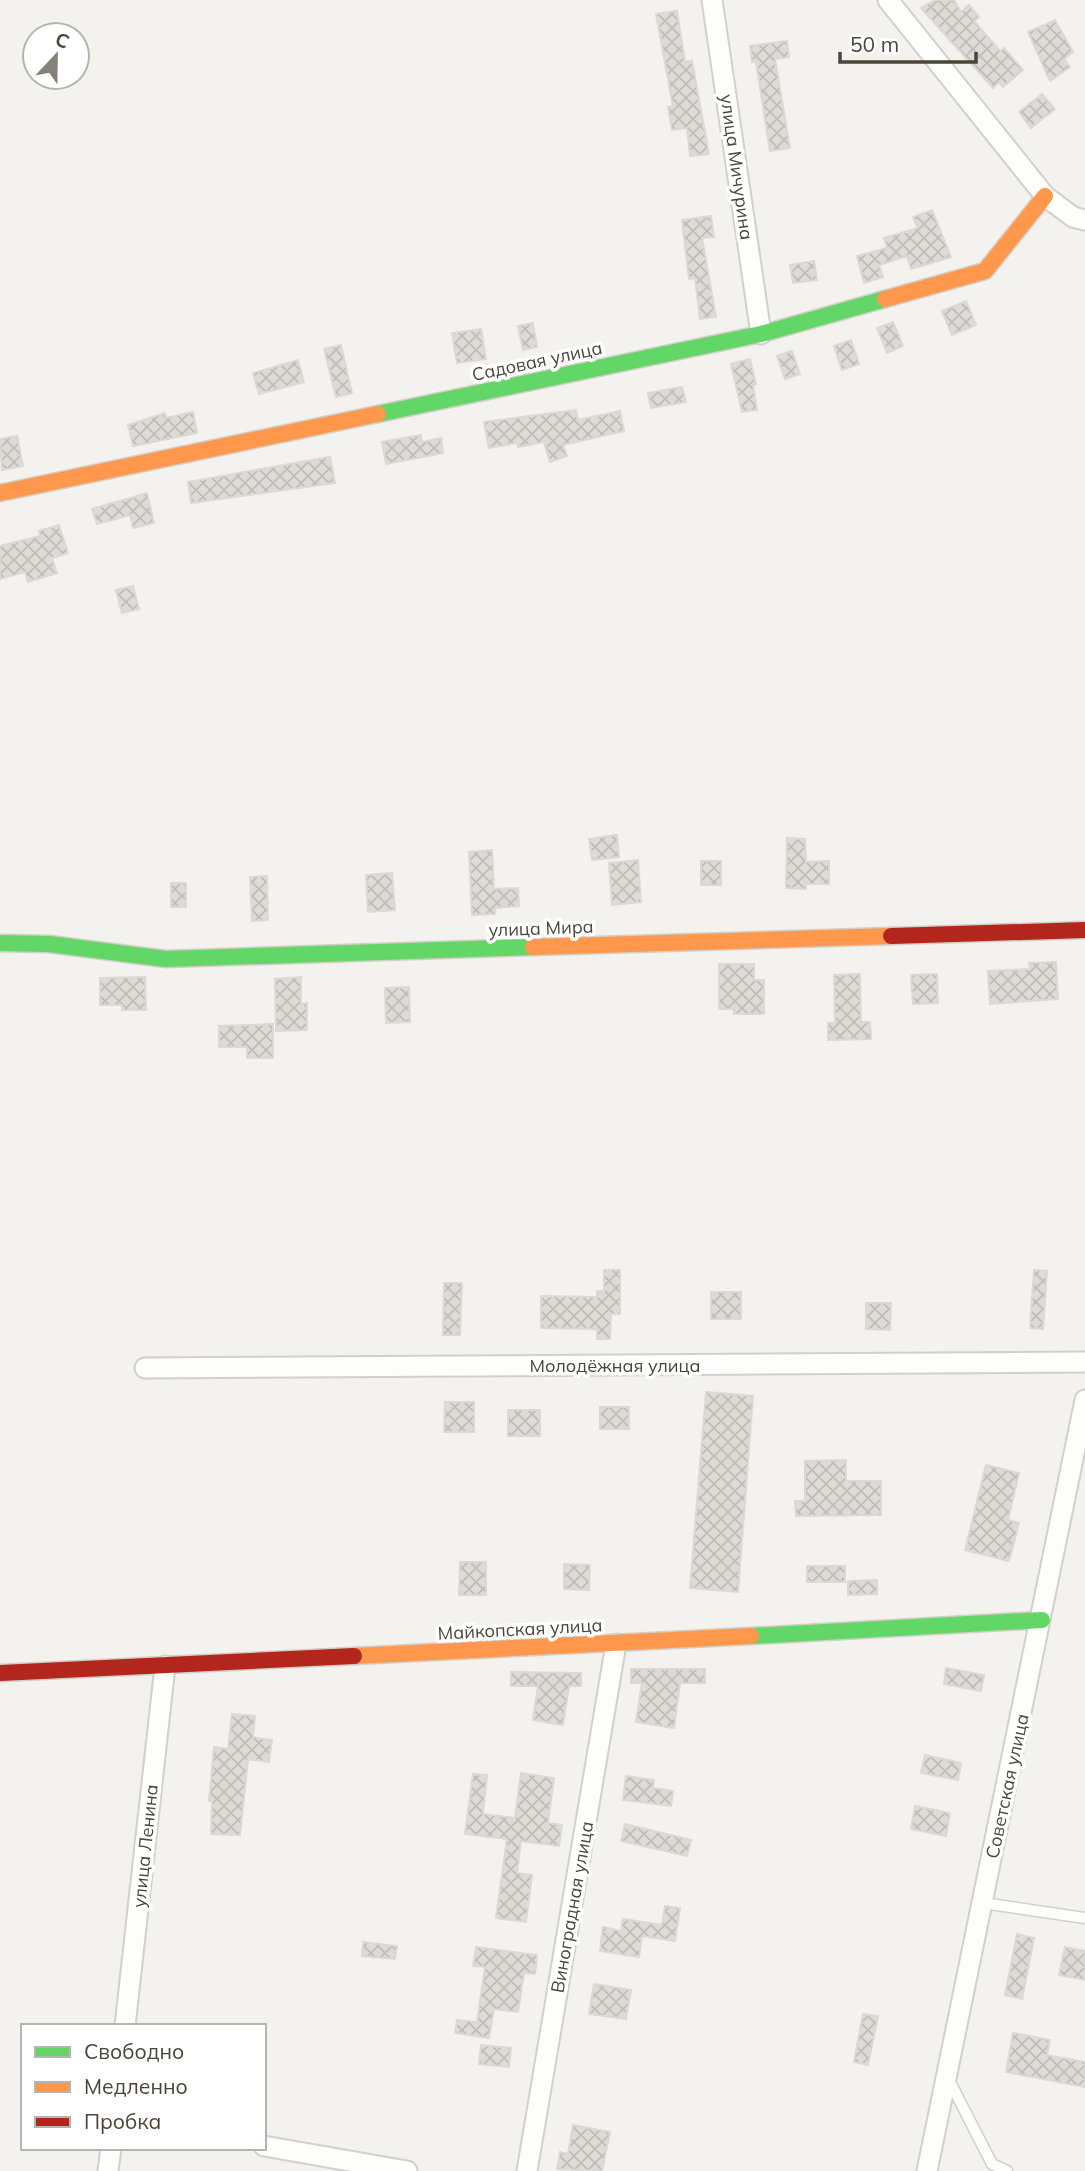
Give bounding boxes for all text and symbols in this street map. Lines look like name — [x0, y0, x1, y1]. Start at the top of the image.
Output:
north arrow — [21, 21, 91, 91]
scale bar — [840, 21, 976, 65]
text: С — [52, 27, 73, 54]
text: 50 m — [850, 31, 899, 57]
street label: улица Мичурина — [715, 93, 759, 241]
street label: Садовая улица — [470, 336, 604, 386]
street label: улица Мира — [488, 915, 594, 941]
street label: Молодёжная улица — [530, 1354, 700, 1377]
street label: Майкопская улица — [437, 1613, 603, 1645]
street label: Советская улица — [980, 1711, 1034, 1861]
street label: улица Ленина — [127, 1783, 163, 1909]
street label: Виноградная улица — [546, 1819, 598, 1995]
legend — [21, 2024, 266, 2150]
text: Свободно — [84, 2038, 184, 2064]
text: Медленно — [84, 2073, 188, 2099]
text: Пробка — [84, 2108, 161, 2134]

